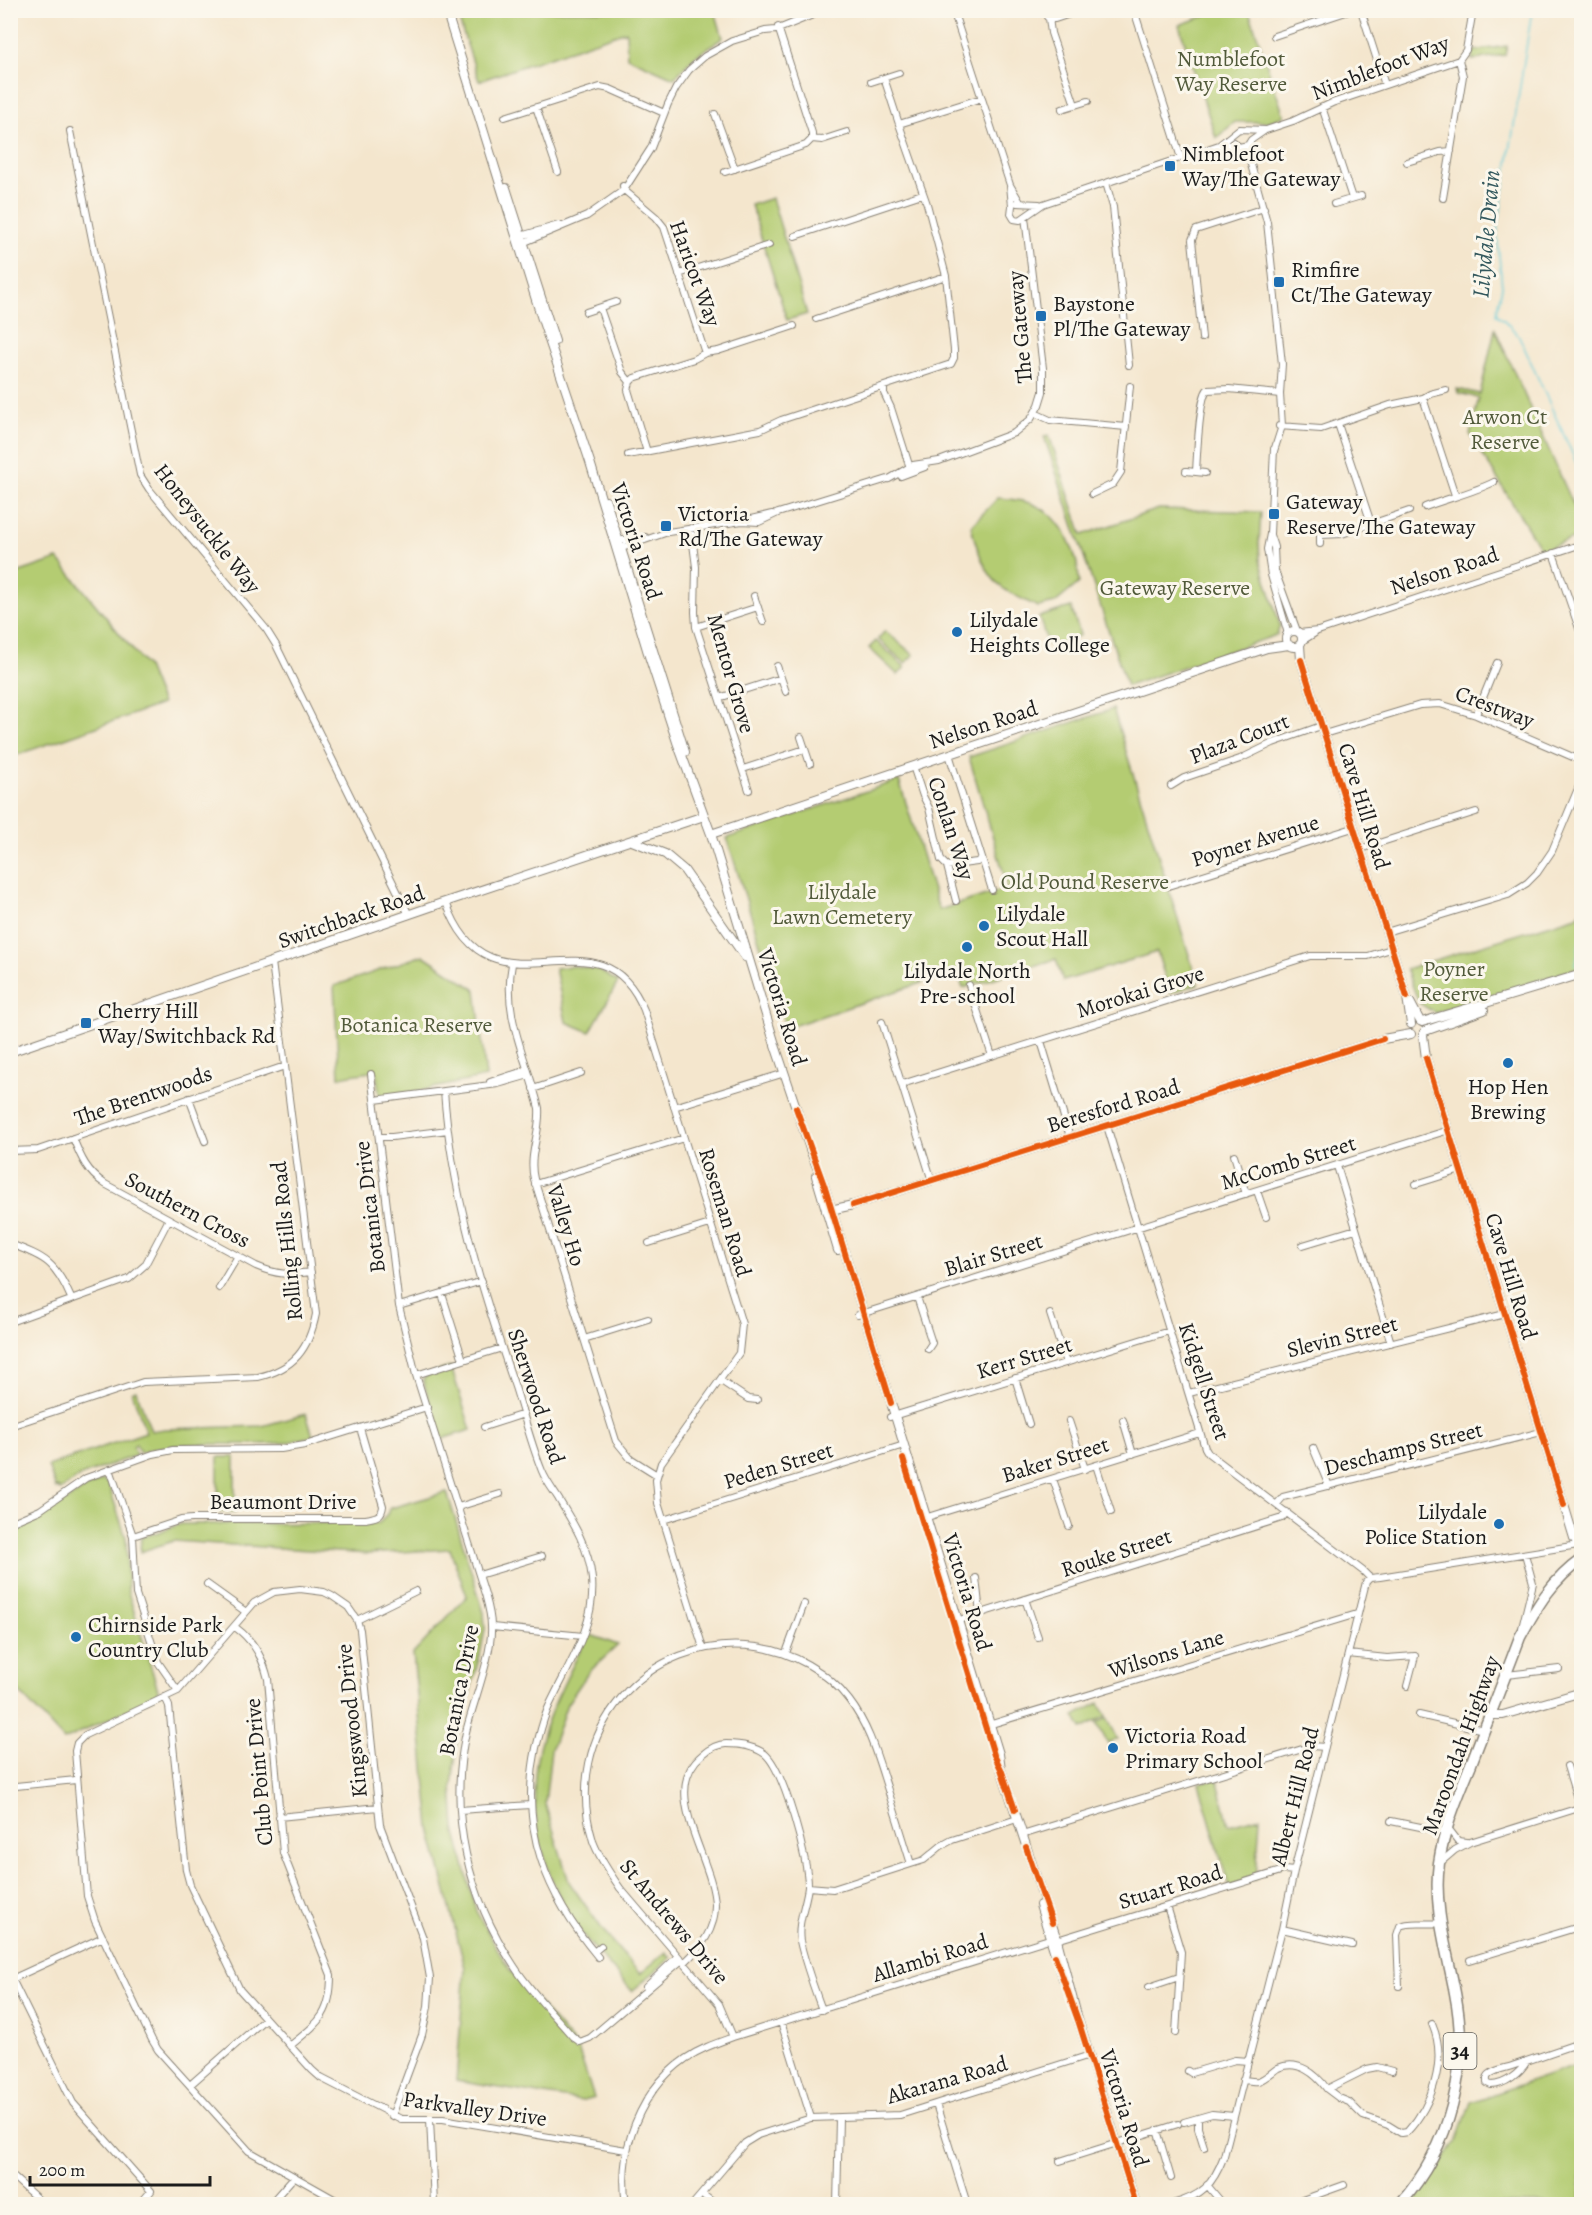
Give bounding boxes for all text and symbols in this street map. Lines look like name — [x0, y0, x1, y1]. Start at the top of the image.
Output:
street label: Nimblefoot Way — [1307, 28, 1454, 108]
park label: Numblefoot Way Reserve — [1174, 44, 1287, 99]
place label: Nimblefoot Way/The Gateway — [1181, 139, 1340, 194]
marker: Nimblefoot Way/The Gateway — [1163, 159, 1177, 173]
water label: Lilydale Drain — [1464, 169, 1508, 299]
street label: Haricot Way — [662, 216, 728, 331]
place label: Rimfire Ct/The Gateway — [1291, 255, 1432, 310]
street label: The Gateway — [1000, 269, 1040, 384]
marker: Rimfire Ct/The Gateway — [1272, 275, 1286, 289]
place label: Baystone Pl/The Gateway — [1053, 289, 1191, 344]
marker: Baystone Pl/The Gateway — [1034, 309, 1048, 323]
park label: Arwon Ct Reserve — [1462, 402, 1547, 457]
street label: Honeysuckle Way — [147, 457, 268, 600]
street label: Victoria Road — [603, 478, 669, 604]
place label: Gateway Reserve/The Gateway — [1286, 487, 1475, 542]
place label: Victoria Rd/The Gateway — [677, 499, 823, 554]
marker: Gateway Reserve/The Gateway — [1267, 507, 1281, 521]
marker: Victoria Rd/The Gateway — [659, 519, 673, 533]
street label: Nelson Road — [1386, 539, 1503, 603]
park label: Gateway Reserve — [1100, 573, 1250, 603]
place label: Lilydale Heights College — [969, 605, 1110, 660]
street label: Mentor Grove — [700, 610, 762, 737]
marker: Lilydale Heights College — [950, 625, 964, 639]
street label: Crestway — [1451, 678, 1539, 736]
street label: Nelson Road — [925, 693, 1042, 757]
street label: Plaza Court — [1185, 706, 1293, 772]
street label: Cave Hill Road — [1331, 739, 1398, 873]
street label: Conlan Way — [920, 773, 982, 884]
street label: Poyner Avenue — [1188, 807, 1323, 875]
park label: Old Pound Reserve — [1001, 867, 1169, 897]
park label: Lilydale Lawn Cemetery — [772, 877, 912, 932]
street label: Switchback Road — [274, 878, 429, 956]
place label: Lilydale Scout Hall — [996, 899, 1088, 954]
marker: Lilydale Scout Hall — [977, 919, 991, 933]
marker: Lilydale North Pre-school — [960, 940, 974, 954]
street label: Victoria Road — [750, 944, 814, 1070]
park label: Poyner Reserve — [1419, 954, 1489, 1009]
place label: Lilydale North Pre-school — [903, 956, 1031, 1011]
street label: Morokai Grove — [1073, 958, 1208, 1026]
place label: Cherry Hill Way/Switchback Rd — [97, 996, 276, 1051]
park label: Botanica Reserve — [340, 1010, 492, 1040]
marker: Cherry Hill Way/Switchback Rd — [79, 1016, 93, 1030]
marker: Hop Hen Brewing — [1501, 1056, 1515, 1070]
street label: The Brentwoods — [70, 1058, 216, 1134]
street label: Beresford Road — [1043, 1071, 1184, 1140]
place label: Hop Hen Brewing — [1467, 1072, 1549, 1127]
street label: McComb Street — [1217, 1128, 1359, 1198]
street label: Botanica Drive — [347, 1139, 393, 1275]
street label: Roseman Road — [691, 1144, 759, 1281]
street label: Rolling Hills Road — [264, 1159, 310, 1322]
street label: Southern Cross — [120, 1164, 255, 1256]
street label: Valley Ho — [539, 1180, 593, 1270]
street label: Cave Hill Road — [1478, 1209, 1545, 1343]
street label: Blair Street — [940, 1226, 1046, 1284]
street label: Slevin Street — [1284, 1309, 1401, 1365]
street label: Kidgell Street — [1171, 1319, 1237, 1444]
street label: Sherwood Road — [500, 1325, 572, 1468]
street label: Kerr Street — [973, 1329, 1076, 1387]
street label: Deschamps Street — [1321, 1415, 1486, 1483]
street label: Baker Street — [998, 1429, 1113, 1490]
street label: Peden Street — [720, 1435, 837, 1497]
street label: Beaumont Drive — [209, 1487, 357, 1517]
place label: Lilydale Police Station — [1364, 1497, 1487, 1552]
marker: Lilydale Police Station — [1492, 1517, 1506, 1531]
street label: Rouke Street — [1057, 1521, 1175, 1585]
street label: Victoria Road — [935, 1529, 999, 1655]
place label: Chirnside Park Country Club — [88, 1610, 223, 1665]
street label: Botanica Drive — [432, 1622, 486, 1758]
street label: Wilsons Lane — [1104, 1622, 1228, 1686]
marker: Chirnside Park Country Club — [69, 1630, 83, 1644]
street label: Kingswood Drive — [329, 1642, 375, 1799]
street label: Maroondah Highway — [1415, 1651, 1507, 1839]
street label: Club Point Drive — [238, 1697, 280, 1847]
place label: Victoria Road Primary School — [1124, 1721, 1263, 1776]
street label: Albert Hill Road — [1263, 1723, 1327, 1870]
marker: Victoria Road Primary School — [1106, 1741, 1120, 1755]
street label: St Andrews Drive — [613, 1852, 736, 1991]
street label: Stuart Road — [1115, 1857, 1226, 1917]
street label: Allambi Road — [868, 1926, 992, 1990]
road number: 34 — [1444, 2033, 1476, 2069]
street label: Victoria Road — [1092, 2045, 1156, 2171]
street label: Akarana Road — [883, 2048, 1011, 2112]
street label: Parkvalley Drive — [401, 2084, 549, 2134]
scale bar — [30, 2149, 210, 2187]
text: 200 m — [39, 2158, 85, 2182]

